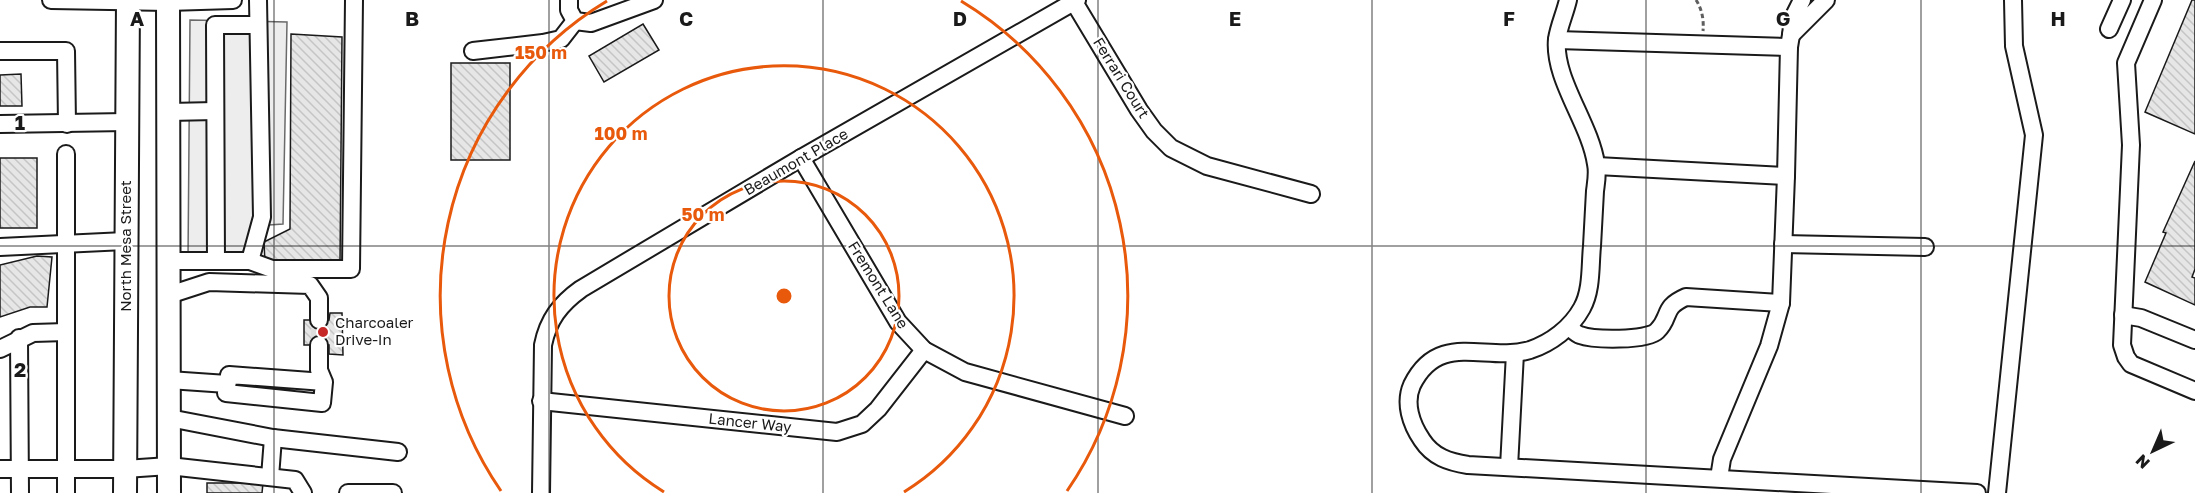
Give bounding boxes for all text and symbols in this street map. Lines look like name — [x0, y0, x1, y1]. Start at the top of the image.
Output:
text: A — [130, 6, 144, 30]
text: B — [405, 6, 419, 30]
text: C — [679, 6, 693, 30]
text: D — [953, 6, 967, 30]
text: E — [1229, 6, 1241, 30]
text: F — [1503, 6, 1515, 30]
text: G — [1776, 6, 1790, 30]
text: H — [2050, 6, 2066, 30]
street label: Ferrari Court — [1090, 34, 1154, 121]
text: 150 m — [515, 41, 567, 63]
text: 1 — [15, 110, 25, 134]
text: 100 m — [595, 122, 647, 144]
street label: Beaumont Place — [740, 124, 851, 198]
street label: North Mesa Street — [116, 180, 134, 312]
text: 50 m — [682, 203, 724, 225]
street label: Fremont Lane — [845, 237, 913, 332]
centre of rings — [774, 286, 794, 306]
place label: Charcoaler Drive-In — [335, 313, 414, 348]
marker: Charcoaler Drive-In — [316, 325, 330, 339]
text: 2 — [14, 357, 26, 381]
street label: Lancer Way — [708, 409, 793, 435]
north arrow — [2123, 421, 2183, 481]
text: N — [2131, 450, 2154, 473]

